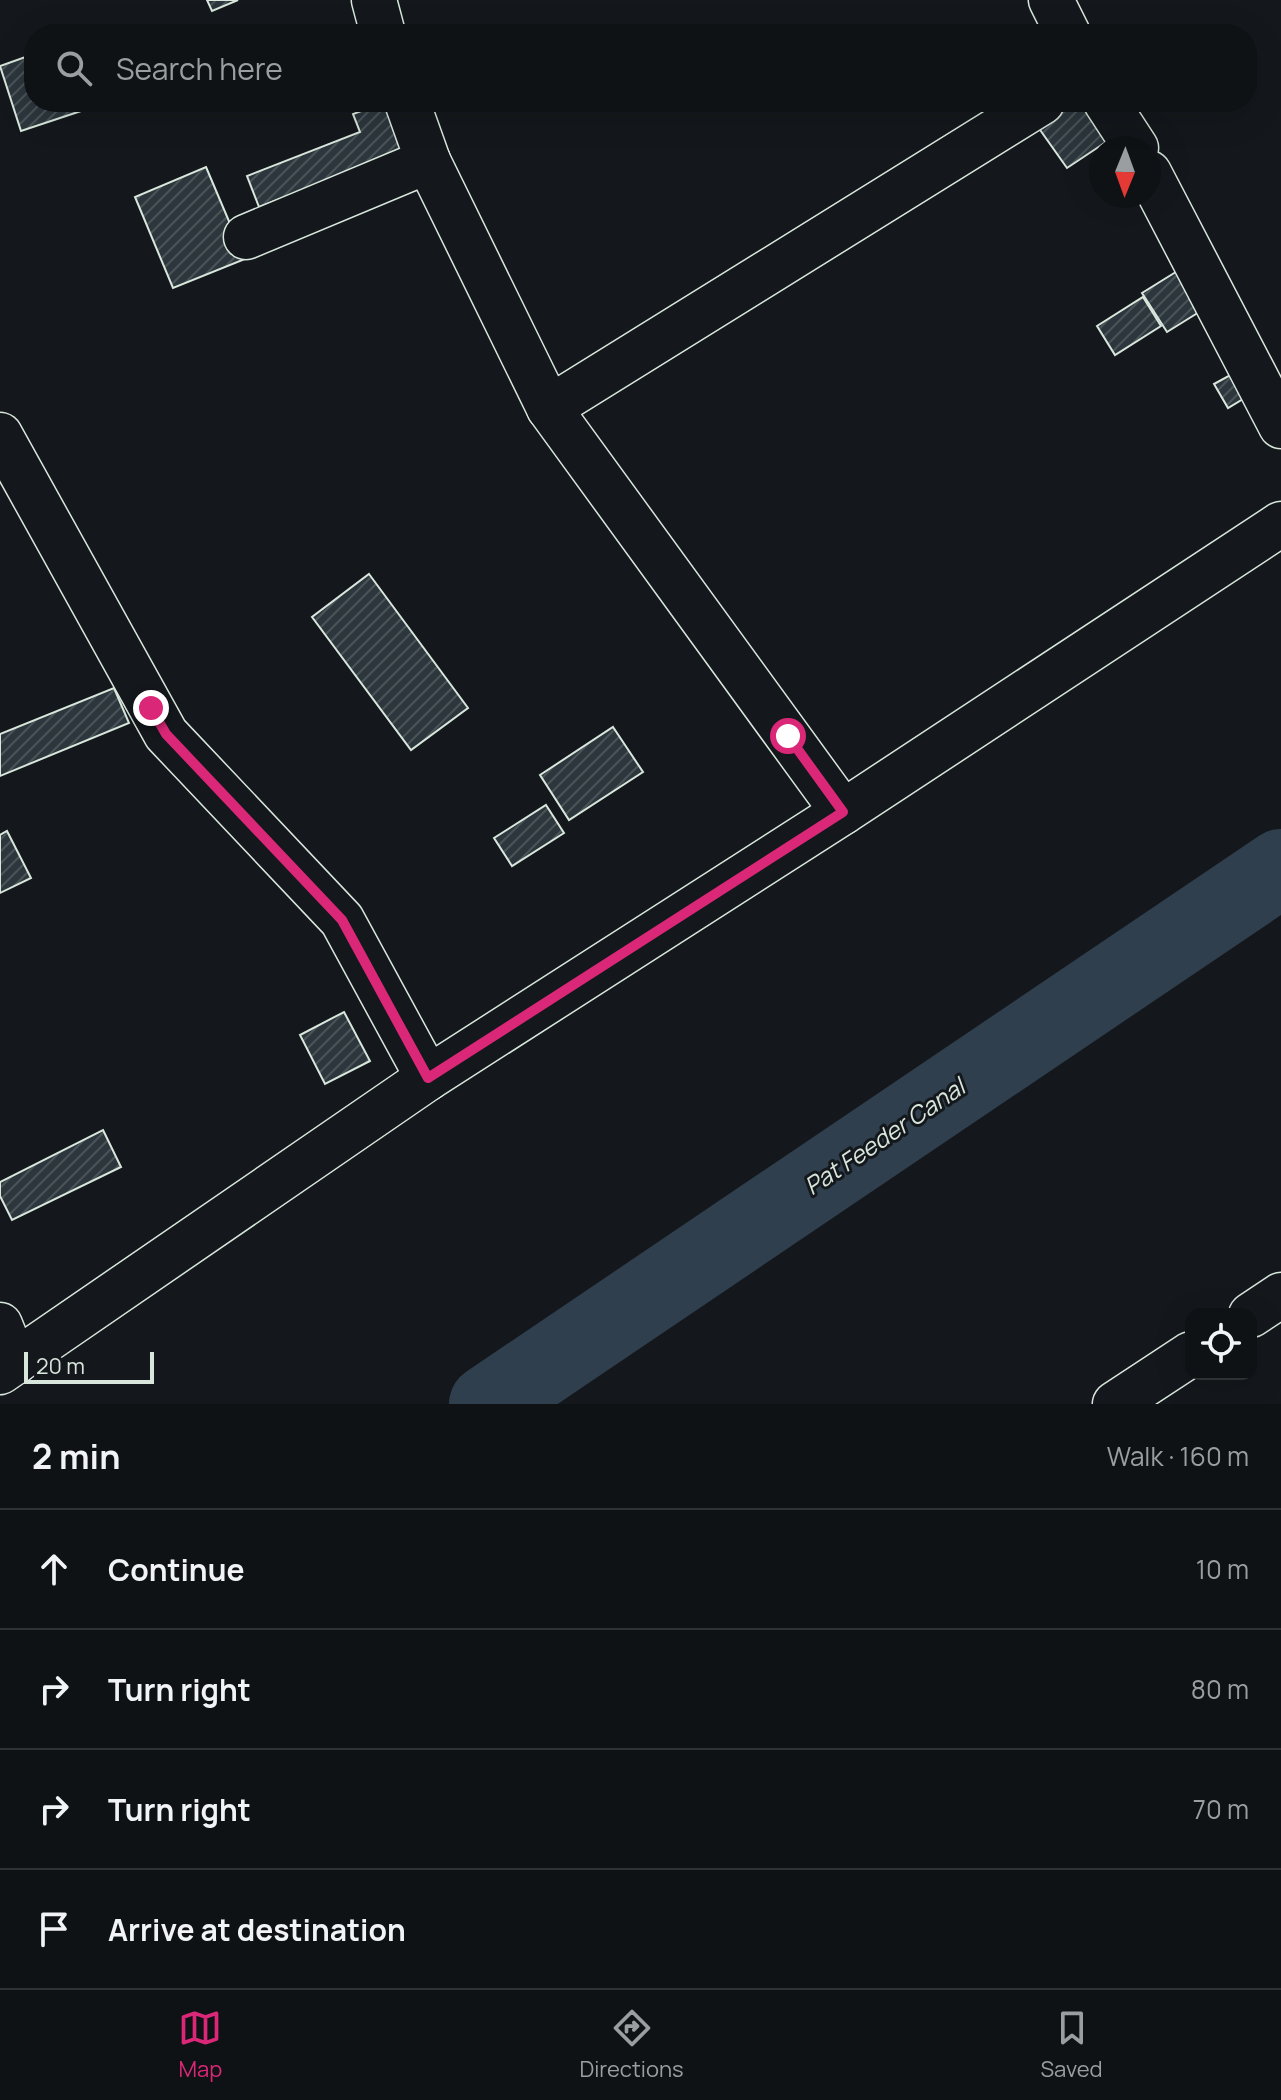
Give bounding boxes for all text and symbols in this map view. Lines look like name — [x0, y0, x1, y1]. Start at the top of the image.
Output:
search box — [24, 24, 1257, 112]
icon: search — [52, 46, 96, 90]
text: Search here — [116, 48, 283, 89]
north arrow — [1089, 136, 1161, 208]
route end — [133, 690, 169, 726]
route start — [770, 718, 806, 754]
water label: Pat Feeder Canal — [797, 1068, 973, 1202]
map controls — [1185, 1308, 1257, 1380]
button: locate — [1185, 1308, 1257, 1380]
scale bar — [24, 1348, 154, 1384]
text: 20 m — [36, 1351, 85, 1381]
text: 2 min — [32, 1433, 120, 1479]
text: Walk · 160 m — [1107, 1438, 1249, 1474]
icon: ahead — [32, 1547, 76, 1591]
text: Continue — [108, 1549, 244, 1590]
text: 10 m — [1196, 1551, 1249, 1587]
icon: right — [32, 1667, 76, 1711]
text: Turn right — [108, 1669, 251, 1710]
text: 80 m — [1191, 1671, 1249, 1707]
icon: right — [32, 1787, 76, 1831]
text: Turn right — [108, 1789, 251, 1830]
text: 70 m — [1193, 1791, 1249, 1827]
icon: arrive — [32, 1907, 76, 1951]
text: Arrive at destination — [108, 1909, 406, 1950]
tab: Map — [178, 2006, 222, 2084]
tab: Directions — [579, 2006, 684, 2084]
tab: Saved — [1041, 2006, 1103, 2084]

